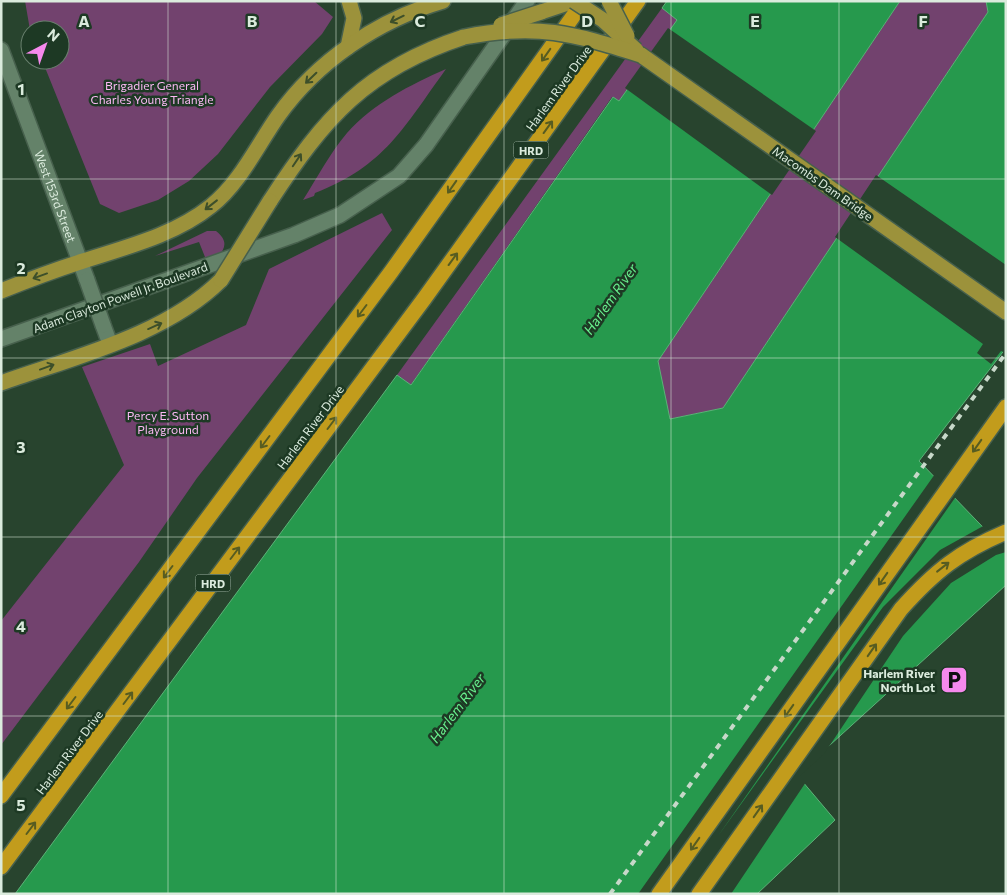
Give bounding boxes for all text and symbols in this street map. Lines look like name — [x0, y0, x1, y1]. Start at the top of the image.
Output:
text: A — [78, 11, 90, 30]
text: B — [247, 11, 258, 30]
text: C — [415, 11, 426, 30]
text: D — [581, 11, 593, 30]
text: E — [750, 11, 760, 30]
text: F — [918, 11, 928, 30]
one-way arrow — [390, 15, 405, 25]
north arrow — [20, 20, 70, 70]
text: N — [44, 25, 63, 45]
street label: Harlem River Drive — [522, 43, 594, 133]
one-way arrow — [541, 48, 551, 62]
one-way arrow — [305, 72, 317, 84]
park label: Brigadier General Charles Young Triangle — [90, 78, 214, 106]
text: 1 — [17, 79, 25, 98]
one-way arrow — [542, 121, 553, 134]
road number: HRD — [514, 142, 548, 158]
street label: Macombs Dam Bridge — [770, 143, 876, 223]
street label: West 153rd Street — [32, 148, 79, 244]
one-way arrow — [292, 154, 302, 168]
one-way arrow — [447, 180, 457, 194]
one-way arrow — [205, 200, 218, 211]
one-way arrow — [448, 252, 458, 266]
text: 2 — [16, 258, 26, 277]
street label: Adam Clayton Powell Jr. Boulevard — [31, 259, 210, 336]
water label: Harlem River — [579, 260, 641, 338]
one-way arrow — [33, 272, 49, 281]
one-way arrow — [357, 304, 367, 318]
one-way arrow — [147, 321, 162, 331]
one-way arrow — [39, 362, 54, 371]
street label: Harlem River Drive — [274, 382, 346, 472]
park label: Percy E. Sutton Playground — [127, 408, 209, 436]
one-way arrow — [327, 416, 337, 430]
one-way arrow — [260, 435, 270, 449]
text: 3 — [16, 437, 26, 456]
one-way arrow — [972, 439, 983, 452]
one-way arrow — [230, 547, 241, 560]
one-way arrow — [936, 561, 949, 572]
one-way arrow — [163, 565, 174, 578]
one-way arrow — [878, 572, 888, 586]
road number: HRD — [196, 574, 230, 592]
text: 4 — [16, 616, 26, 635]
one-way arrow — [867, 643, 877, 657]
parking icon: Harlem River North Lot — [939, 665, 969, 695]
place label: Harlem River North Lot — [863, 666, 935, 694]
water label: Harlem River — [425, 670, 489, 746]
one-way arrow — [123, 691, 133, 705]
one-way arrow — [66, 696, 77, 709]
one-way arrow — [784, 704, 794, 718]
street label: Harlem River Drive — [33, 707, 105, 797]
text: 5 — [16, 795, 26, 814]
one-way arrow — [752, 805, 763, 818]
one-way arrow — [26, 821, 36, 835]
one-way arrow — [690, 836, 700, 850]

